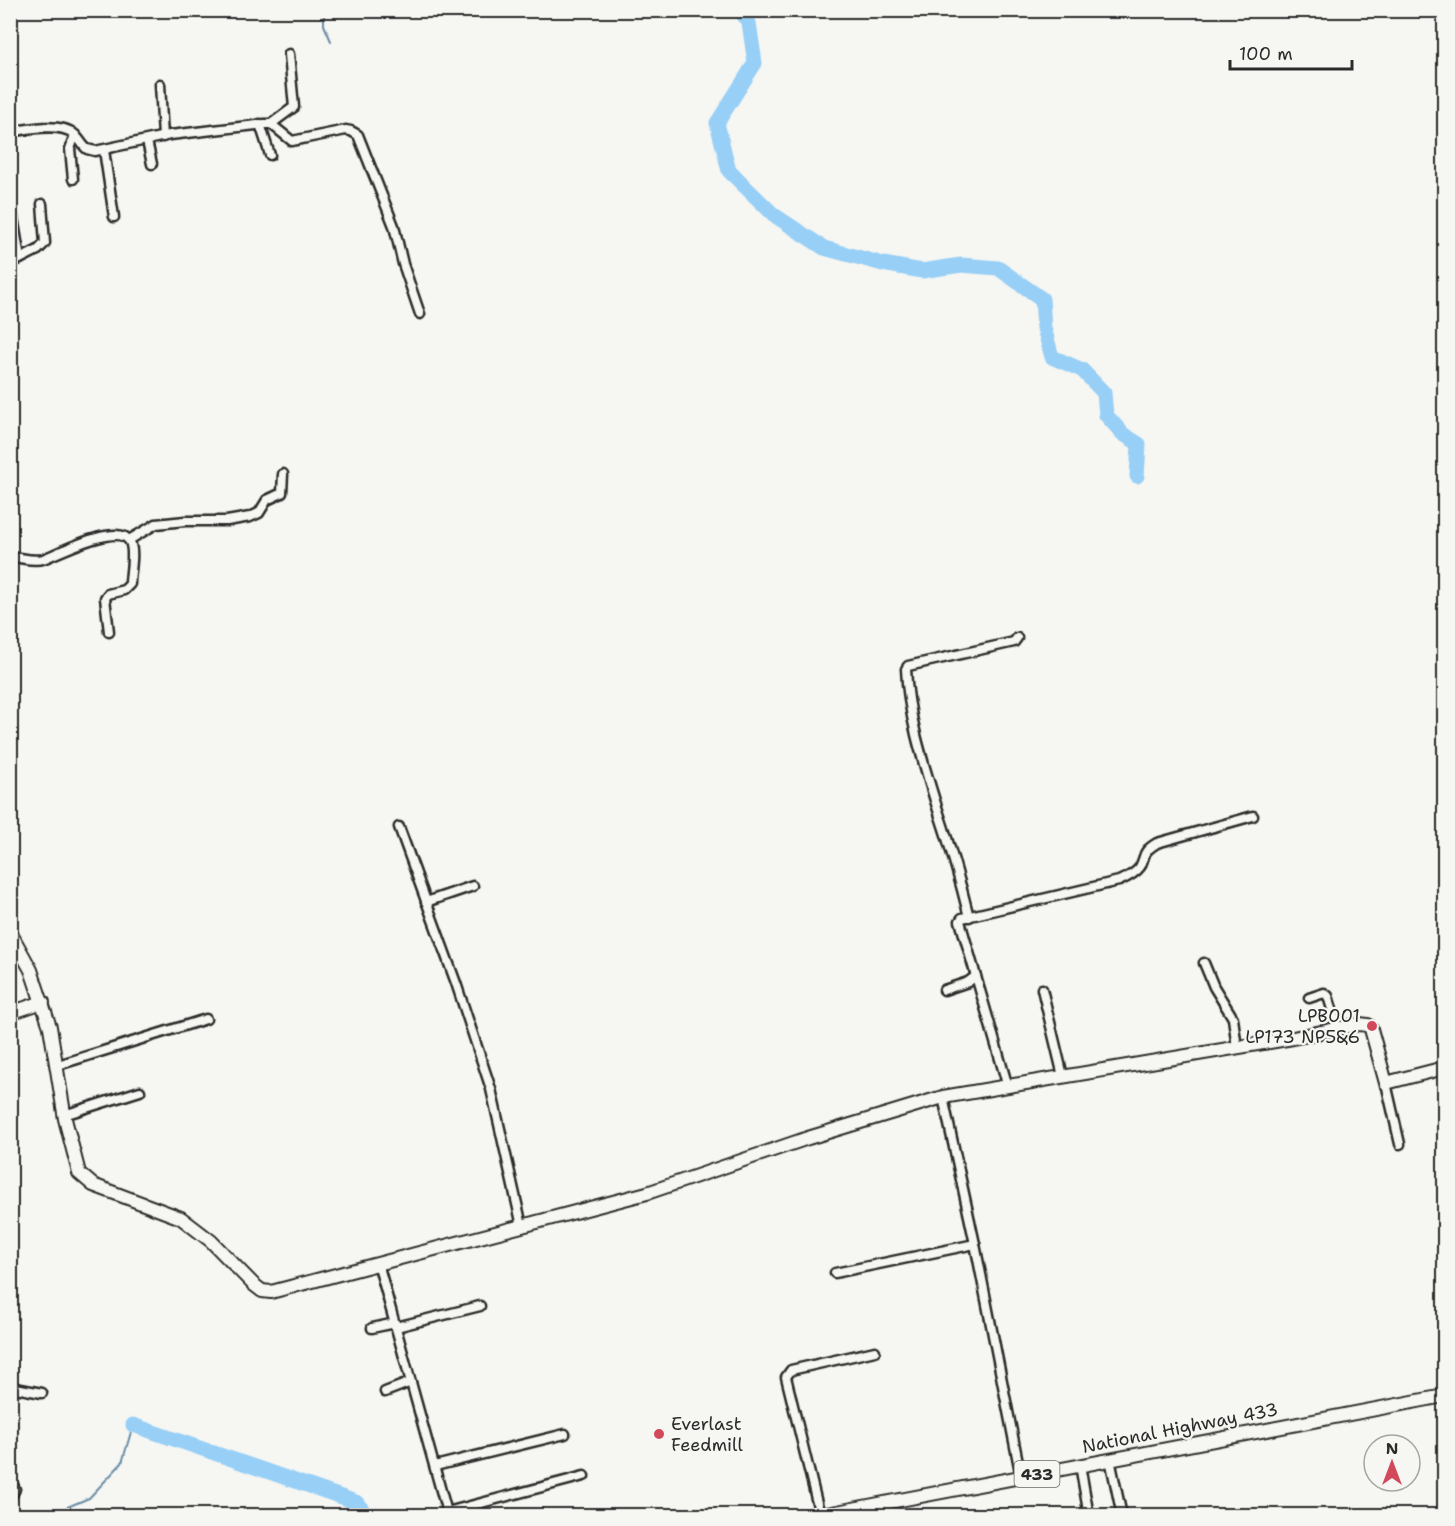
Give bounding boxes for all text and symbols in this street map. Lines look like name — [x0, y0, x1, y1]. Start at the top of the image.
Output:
scale bar — [1230, 33, 1352, 71]
text: 100 m — [1239, 42, 1293, 66]
place label: LPB001 LP173 NP5&6 — [1245, 1004, 1360, 1049]
marker: LPB001 LP173 NP5&6 — [1365, 1019, 1379, 1033]
street label: National Highway 433 — [1080, 1397, 1280, 1459]
place label: Everlast Feedmill — [671, 1412, 743, 1457]
marker: Everlast Feedmill — [652, 1427, 666, 1441]
north arrow — [1362, 1433, 1422, 1493]
text: N — [1386, 1438, 1398, 1459]
road number: 433 — [1014, 1461, 1060, 1487]

